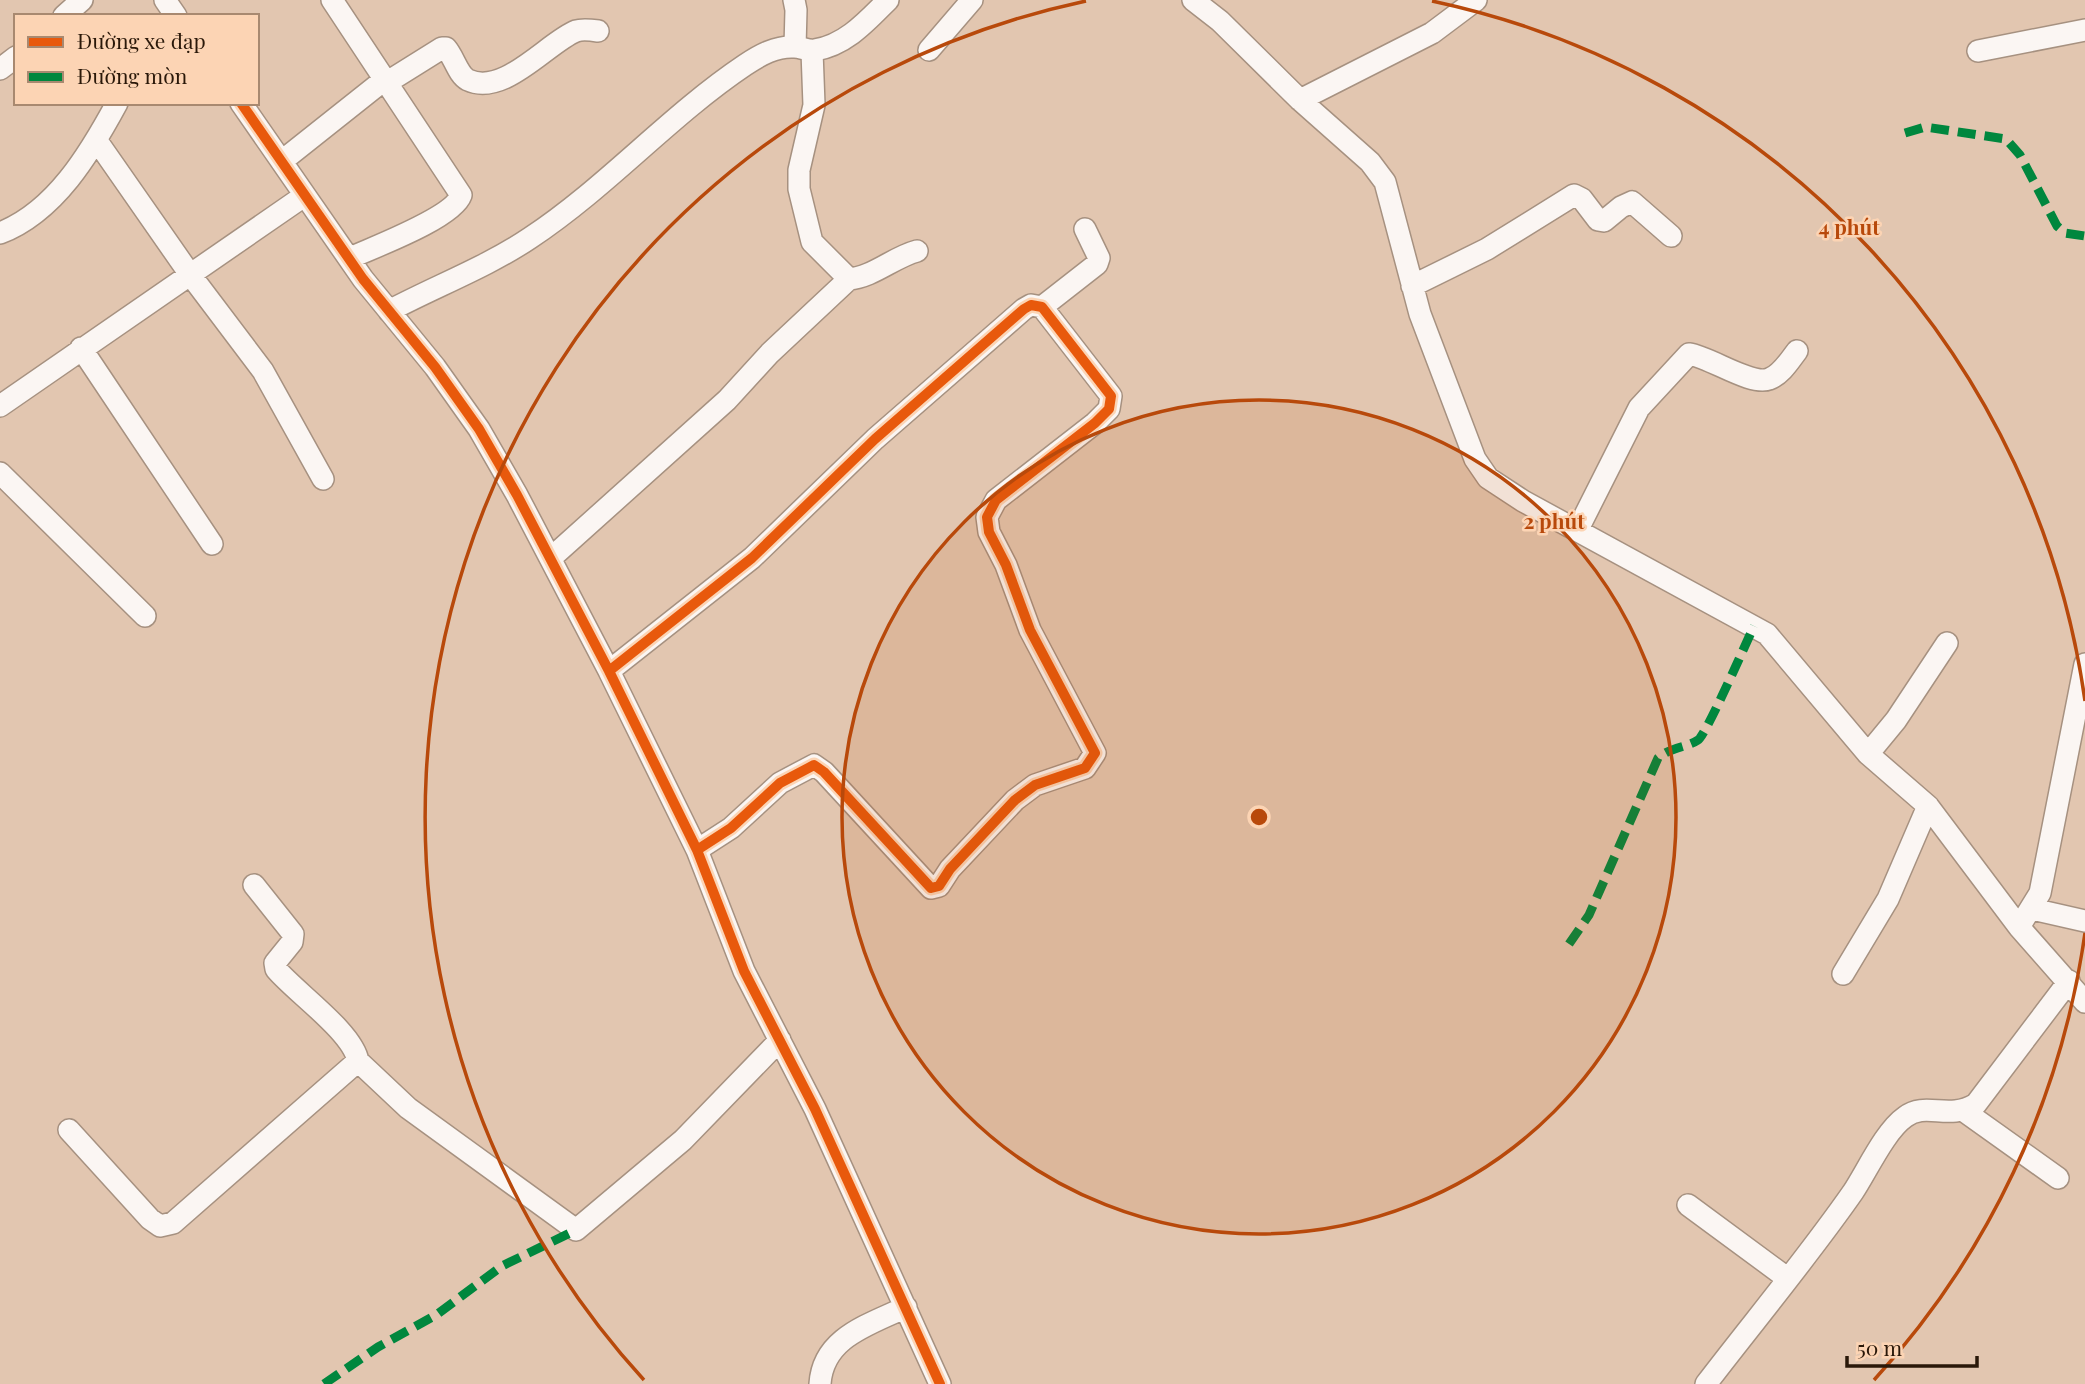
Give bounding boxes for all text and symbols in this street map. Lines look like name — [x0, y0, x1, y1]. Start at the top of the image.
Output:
legend — [14, 14, 259, 105]
text: Đường xe đạp — [77, 26, 206, 54]
text: Đường mòn — [77, 61, 188, 89]
text: 4 phút — [1818, 212, 1880, 240]
text: 2 phút — [1523, 506, 1585, 534]
centre of rings — [1247, 805, 1271, 829]
scale bar — [1847, 1324, 1976, 1368]
text: 50 m — [1857, 1333, 1903, 1361]

